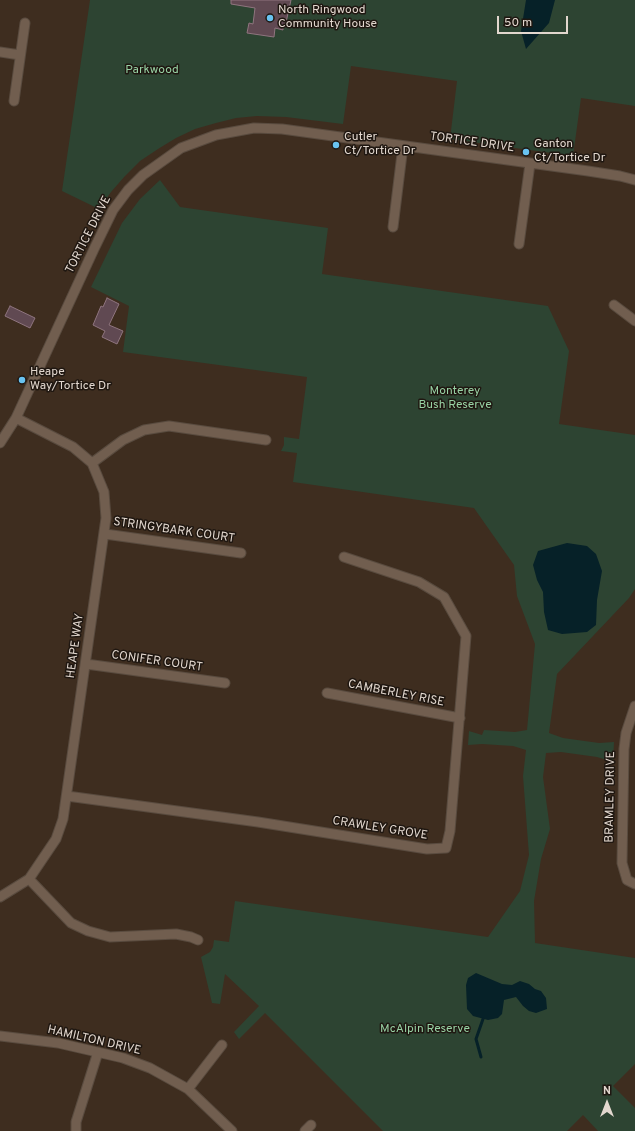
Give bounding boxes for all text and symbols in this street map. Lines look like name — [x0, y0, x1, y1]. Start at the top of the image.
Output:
place label: North Ringwood Community House — [278, 4, 377, 32]
scale bar — [499, 8, 570, 34]
marker: North Ringwood Community House — [265, 13, 275, 23]
text: 50 m — [504, 15, 532, 31]
park label: Parkwood — [125, 64, 179, 78]
street label: TORTICE DRIVE — [429, 130, 515, 156]
place label: Cutler Ct/Tortice Dr — [344, 131, 415, 159]
place label: Ganton Ct/Tortice Dr — [534, 138, 605, 166]
marker: Cutler Ct/Tortice Dr — [331, 140, 341, 150]
marker: Ganton Ct/Tortice Dr — [521, 147, 531, 157]
street label: TORTICE DRIVE — [63, 194, 115, 276]
place label: Heape Way/Tortice Dr — [30, 366, 111, 394]
marker: Heape Way/Tortice Dr — [17, 375, 27, 385]
park label: Monterey Bush Reserve — [418, 385, 492, 413]
street label: STRINGYBARK COURT — [112, 515, 236, 547]
street label: HEAPE WAY — [64, 613, 88, 679]
street label: CONIFER COURT — [110, 648, 204, 676]
street label: CAMBERLEY RISE — [347, 678, 445, 710]
street label: BRAMLEY DRIVE — [603, 751, 619, 843]
street label: CRAWLEY GROVE — [331, 814, 429, 844]
street label: HAMILTON DRIVE — [46, 1023, 142, 1059]
park label: McAlpin Reserve — [380, 1023, 470, 1037]
north arrow — [587, 1083, 627, 1123]
text: N — [603, 1084, 611, 1098]

